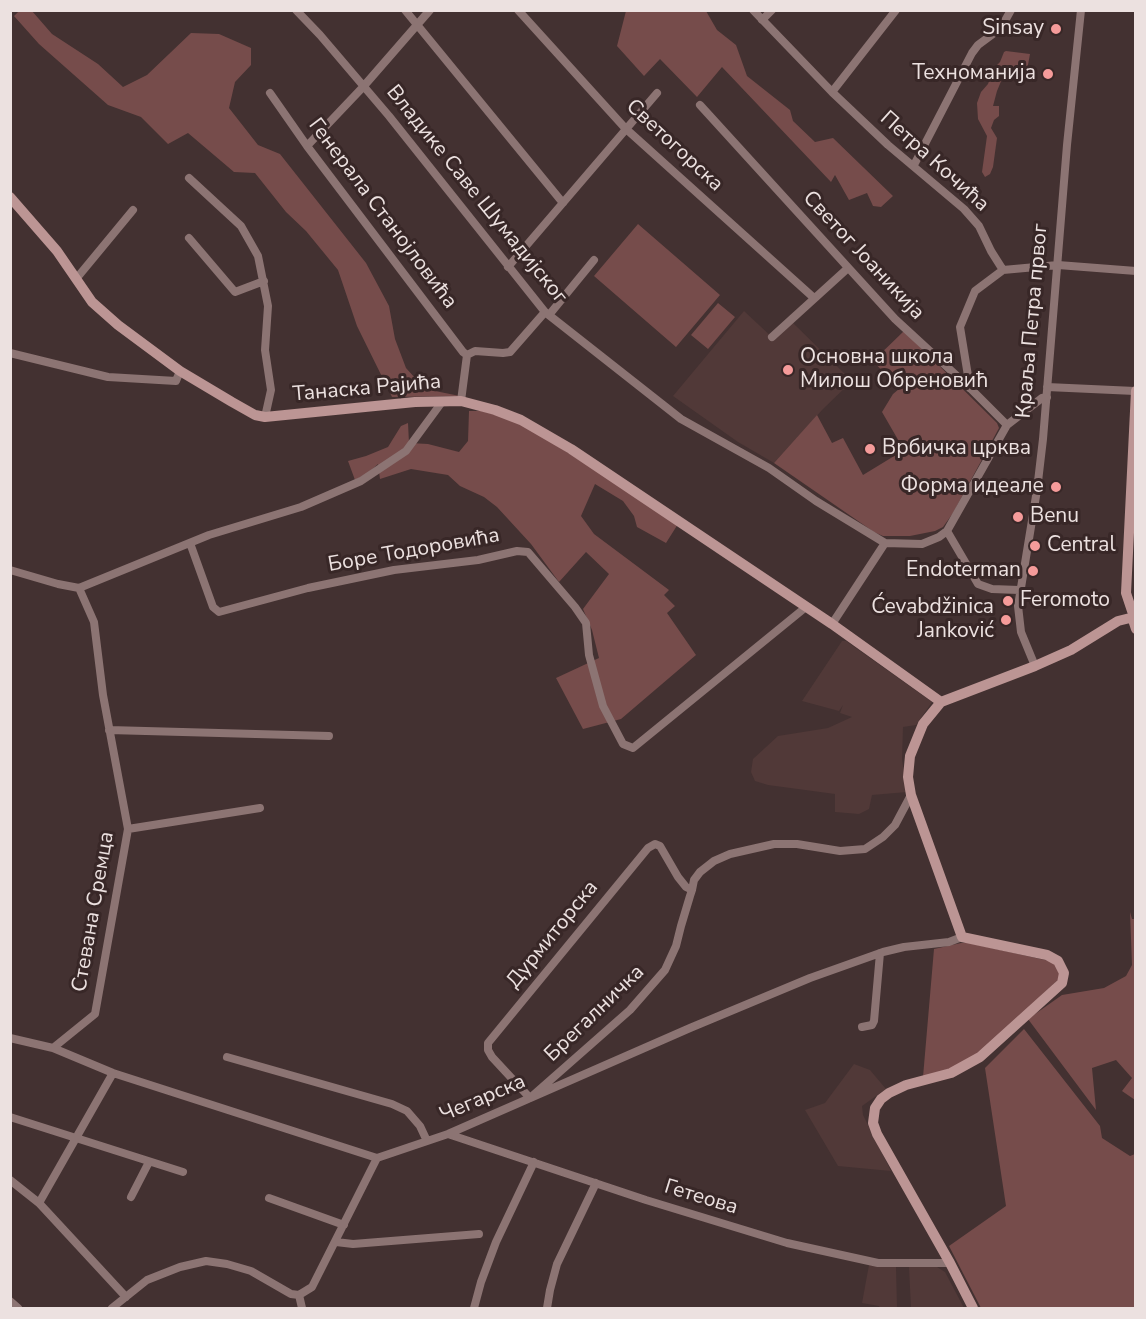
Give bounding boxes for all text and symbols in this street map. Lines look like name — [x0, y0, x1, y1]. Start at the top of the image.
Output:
place label: Sinsay — [982, 16, 1044, 42]
marker: Sinsay — [1049, 22, 1063, 36]
place label: Техноманија — [912, 61, 1036, 87]
marker: Техноманија — [1041, 67, 1055, 81]
street label: Владике Саве Шумадијског — [380, 81, 572, 309]
street label: Светогорска — [620, 95, 728, 197]
street label: Петра Кочића — [874, 106, 994, 218]
street label: Генерала Станојловића — [302, 114, 462, 314]
street label: Светог Јоаникија — [797, 186, 929, 326]
street label: Краља Петра првог — [1012, 223, 1054, 419]
place label: Основна школа Милош Обреновић — [800, 345, 988, 395]
marker: Основна школа Милош Обреновић — [781, 363, 795, 377]
street label: Танаска Рајића — [292, 370, 442, 408]
place label: Врбичка црква — [882, 436, 1031, 462]
marker: Врбичка црква — [863, 442, 877, 456]
place label: Форма идеале — [901, 474, 1044, 500]
marker: Форма идеале — [1049, 480, 1063, 494]
place label: Benu — [1030, 504, 1079, 530]
marker: Benu — [1011, 510, 1025, 524]
street label: Боре Тодоровића — [326, 524, 502, 578]
place label: Central — [1047, 533, 1116, 559]
marker: Central — [1028, 539, 1042, 553]
place label: Endoterman — [906, 558, 1021, 584]
marker: Endoterman — [1026, 564, 1040, 578]
place label: Feromoto — [1020, 588, 1110, 614]
marker: Feromoto — [1001, 594, 1015, 608]
place label: Ćevabdžinica Janković — [871, 595, 994, 645]
marker: Ćevabdžinica Janković — [999, 613, 1013, 627]
street label: Стевана Сремца — [67, 830, 121, 994]
street label: Дурмиторска — [502, 876, 604, 994]
street label: Брегалничка — [540, 960, 650, 1068]
street label: Чегарска — [436, 1070, 530, 1128]
street label: Гетеова — [661, 1175, 741, 1221]

